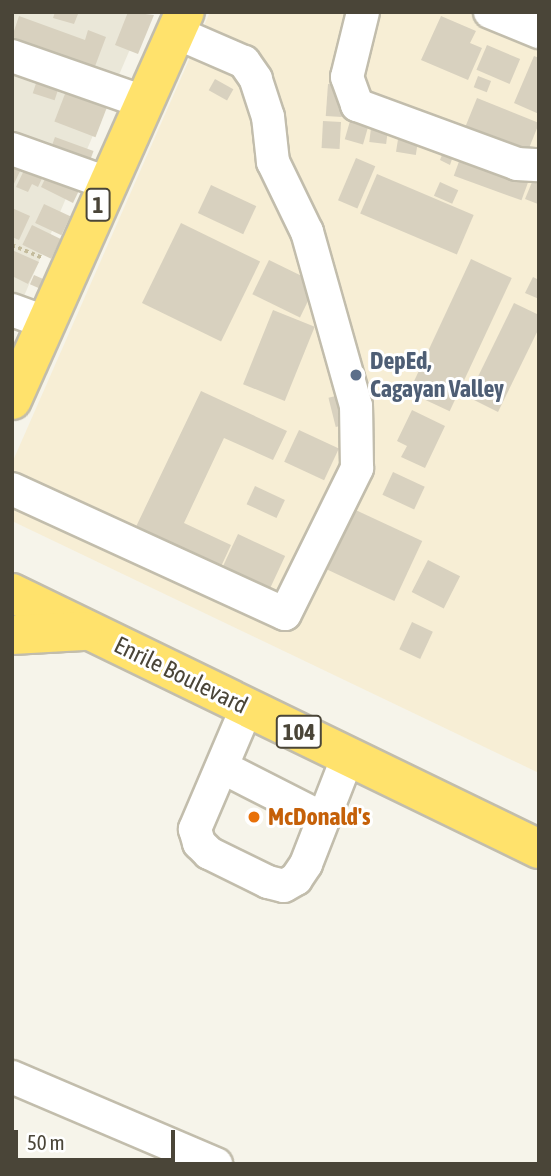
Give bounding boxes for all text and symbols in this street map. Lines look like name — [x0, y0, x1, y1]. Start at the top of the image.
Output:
road number: 1 — [84, 186, 112, 224]
place label: DepEd, Cagayan Valley — [370, 347, 504, 403]
marker: DepEd, Cagayan Valley — [348, 367, 364, 383]
street label: Enrile Boulevard — [109, 630, 253, 720]
road number: 104 — [274, 712, 324, 752]
place label: McDonald's — [268, 803, 370, 831]
marker: McDonald's — [246, 809, 262, 825]
scale bar — [18, 1116, 178, 1160]
text: 50 m — [27, 1130, 65, 1154]

